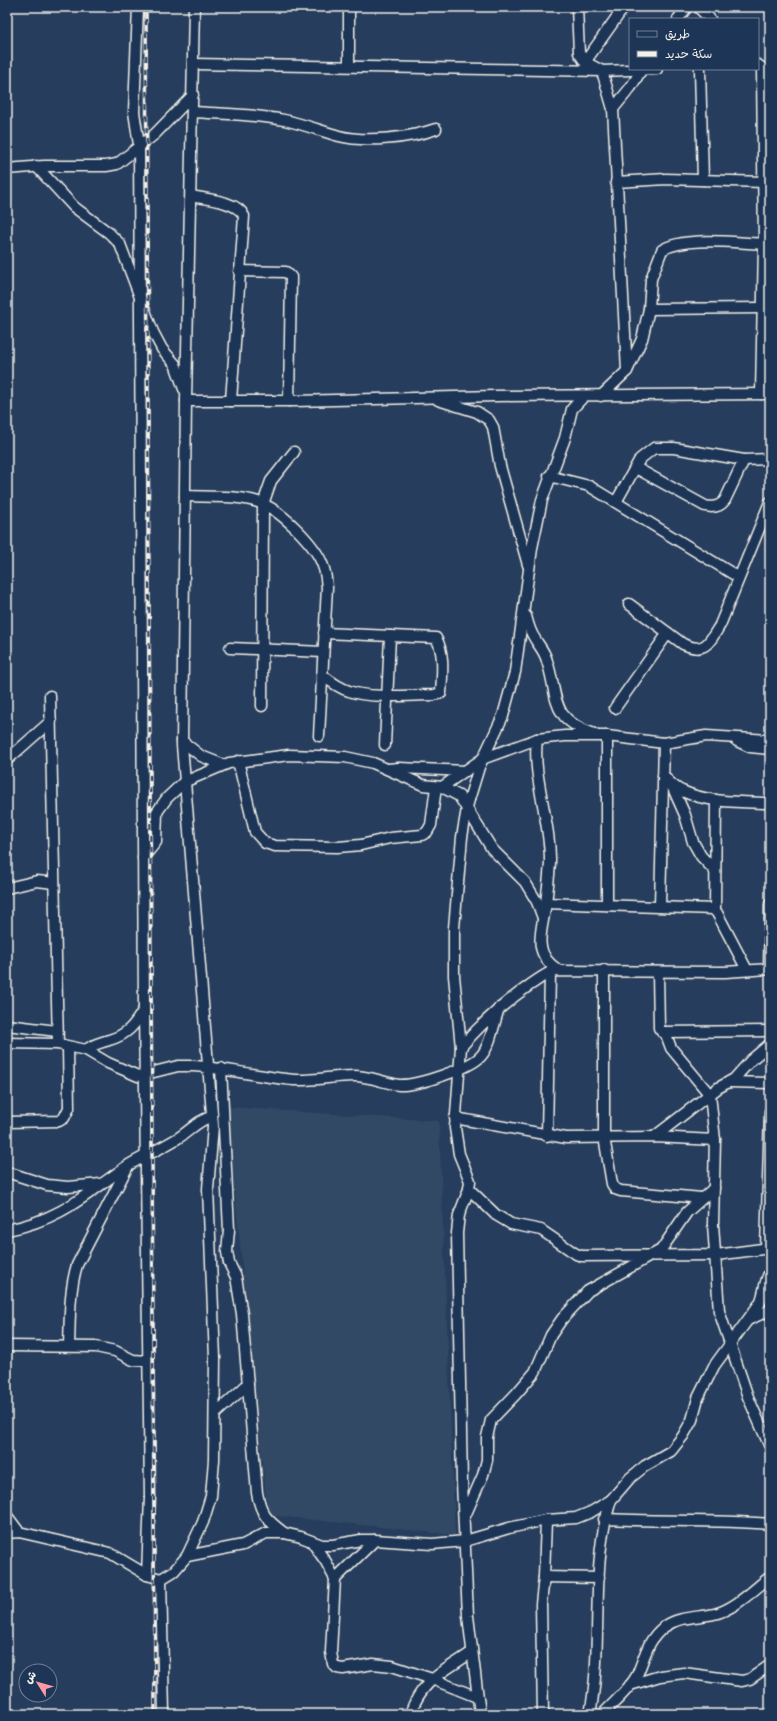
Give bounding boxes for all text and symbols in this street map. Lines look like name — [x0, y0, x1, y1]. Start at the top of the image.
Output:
legend — [629, 18, 759, 70]
text: طريق — [665, 27, 690, 42]
text: سكة حديد — [665, 47, 712, 62]
north arrow — [18, 1663, 58, 1703]
text: ش — [22, 1669, 39, 1686]

